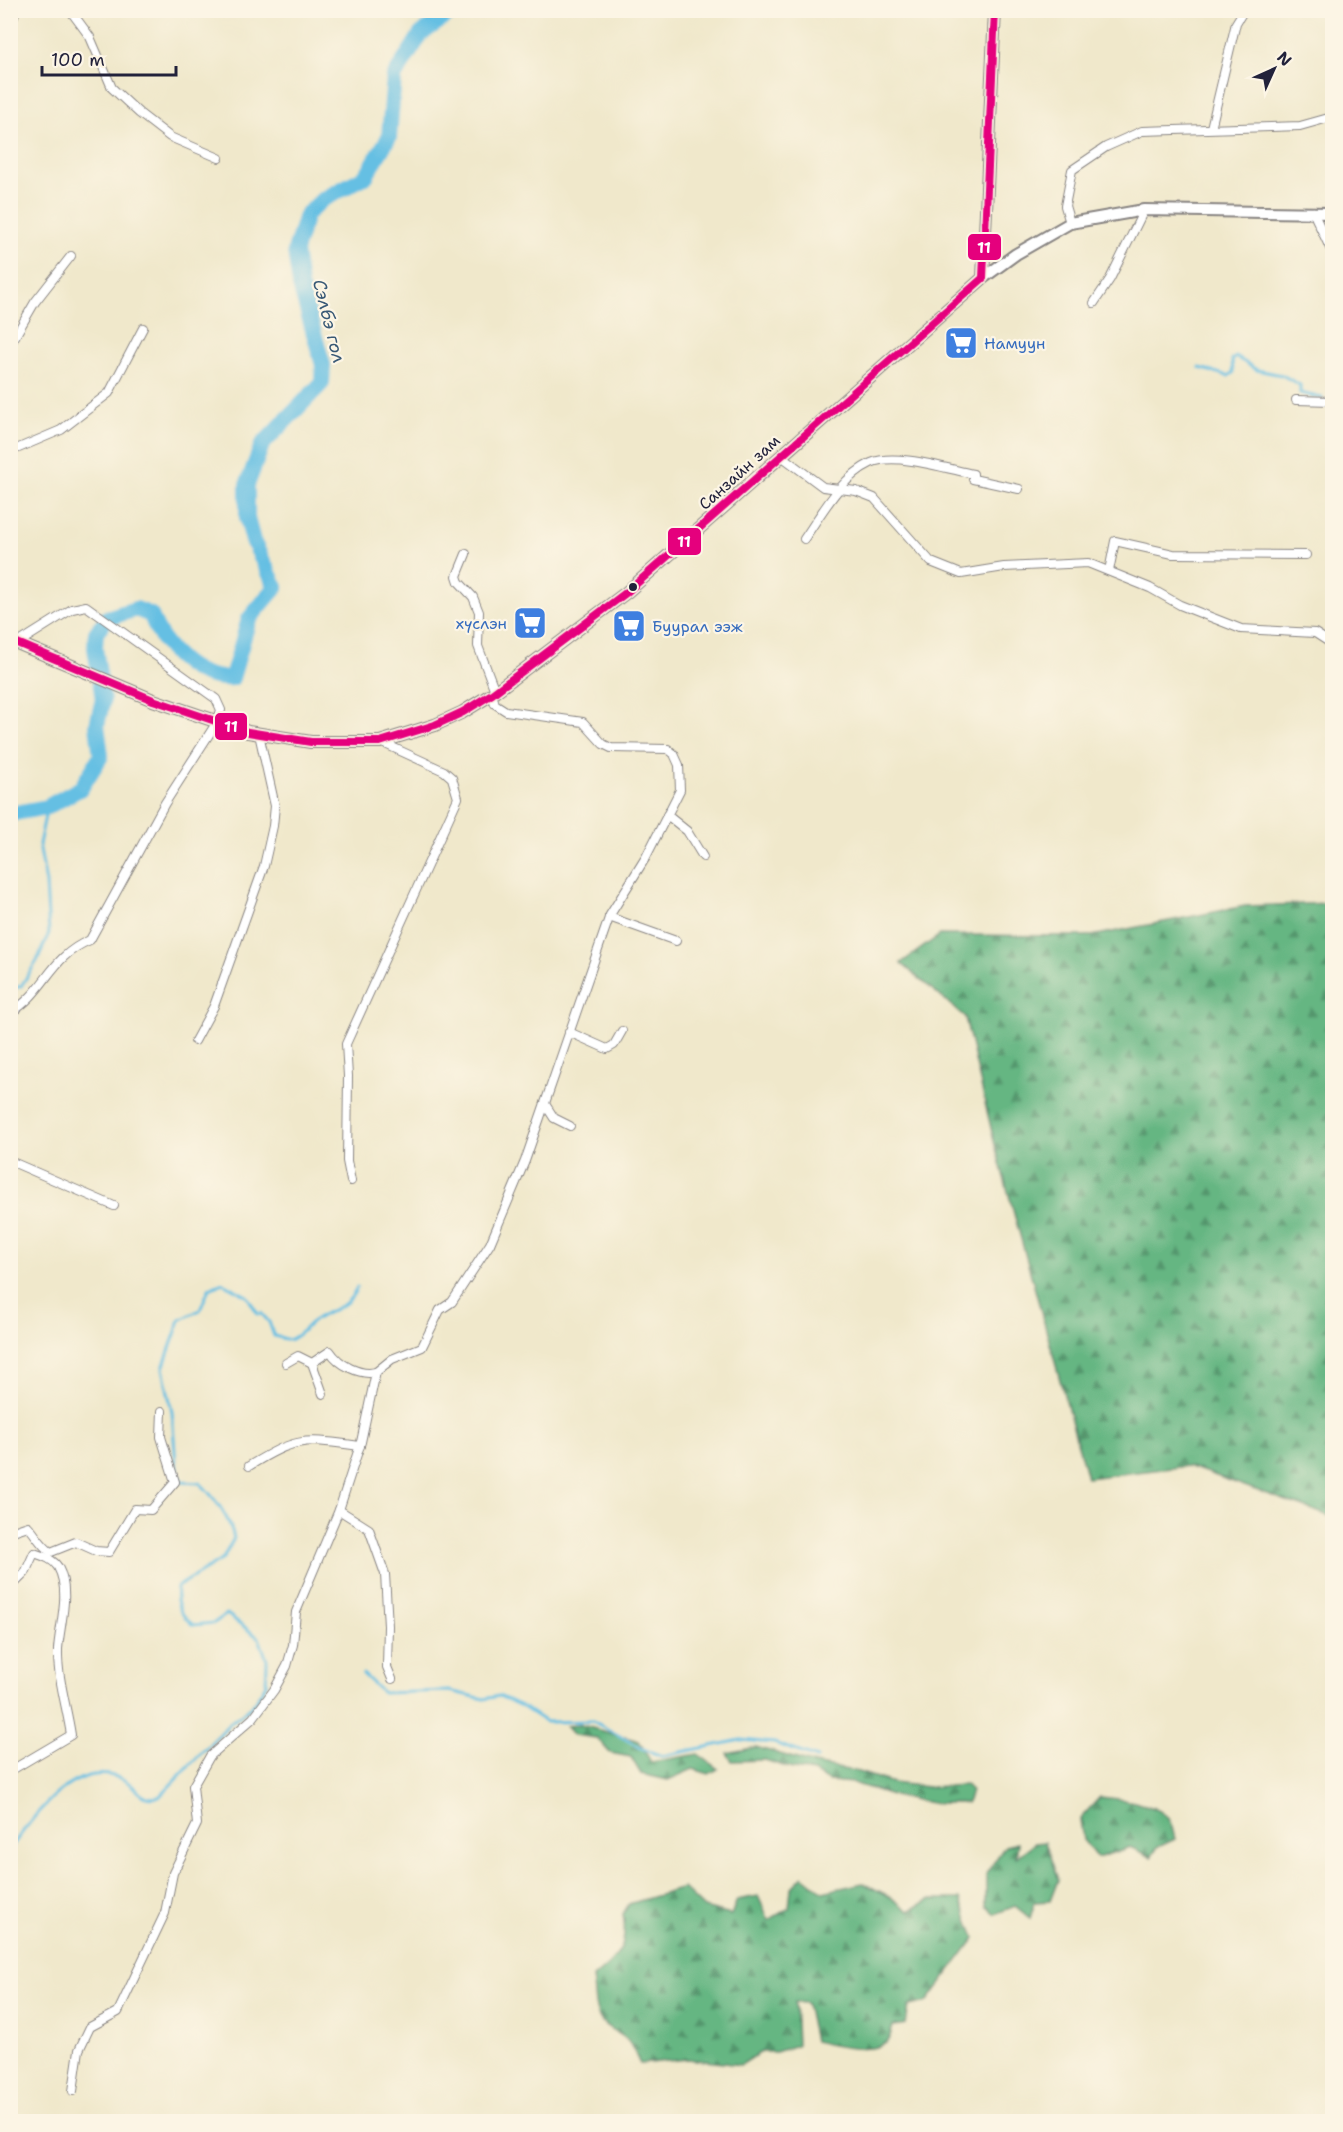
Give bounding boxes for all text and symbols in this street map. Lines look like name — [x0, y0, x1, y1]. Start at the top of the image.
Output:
scale bar — [42, 39, 176, 77]
north arrow — [1244, 39, 1304, 99]
text: N — [1272, 47, 1296, 71]
text: 100 m — [51, 48, 105, 72]
line badge: 11 — [967, 233, 1002, 261]
text: 11 — [977, 237, 991, 258]
water label: Сэлбэ гол — [307, 277, 351, 365]
supermarket icon: Намуун — [943, 325, 979, 361]
place label: Намуун — [984, 333, 1046, 354]
street label: Санзайн зам — [694, 430, 784, 515]
line badge: 11 — [667, 527, 702, 556]
text: 11 — [677, 531, 691, 552]
unlabelled marker — [627, 581, 639, 593]
supermarket icon: хүслэн — [512, 605, 548, 641]
supermarket icon: Буурал ээж — [611, 608, 647, 644]
place label: хүслэн — [456, 613, 507, 634]
place label: Буурал ээж — [652, 616, 743, 637]
line badge: 11 — [214, 712, 248, 741]
text: 11 — [224, 716, 238, 737]

